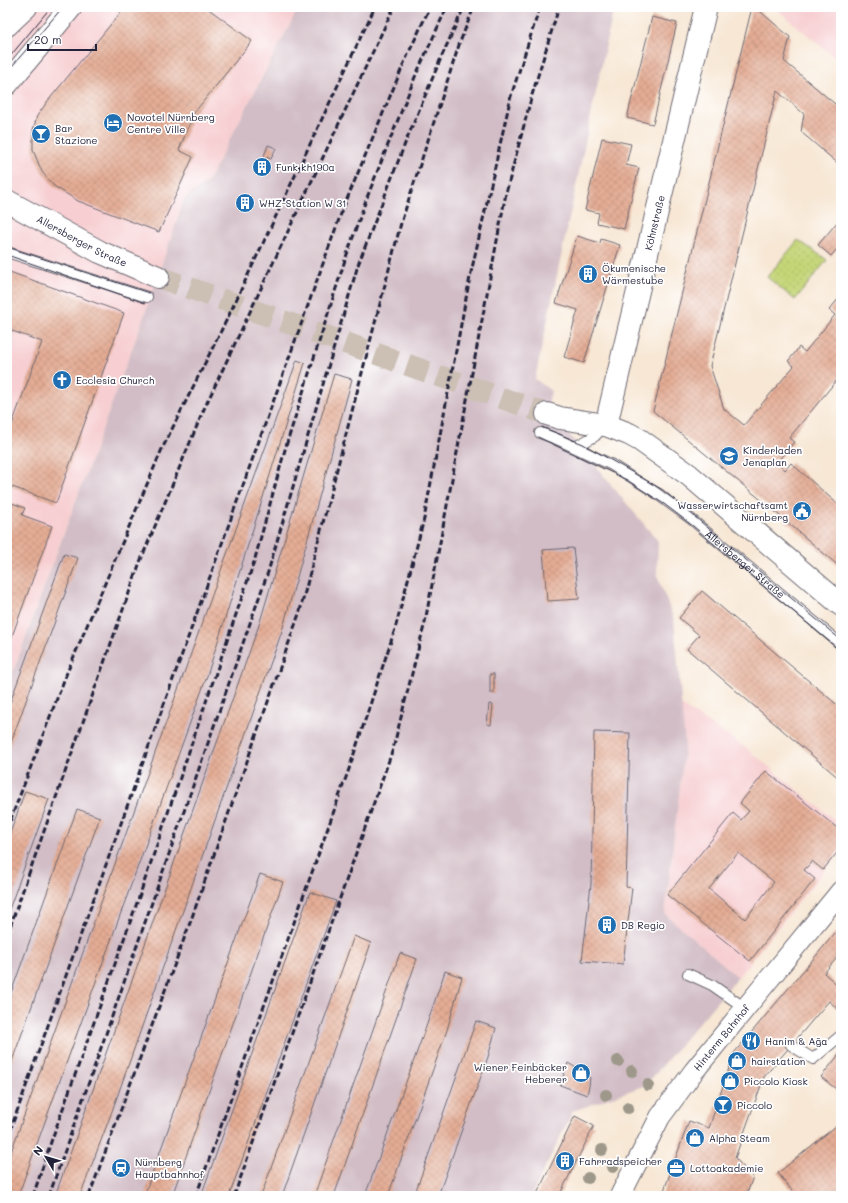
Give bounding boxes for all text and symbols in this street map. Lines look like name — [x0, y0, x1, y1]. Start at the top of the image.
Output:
scale bar — [28, 26, 96, 52]
text: 20 m — [34, 31, 62, 47]
place label: Novotel Nürnberg Centre Ville — [127, 110, 215, 136]
hotel icon: Novotel Nürnberg Centre Ville — [102, 112, 124, 134]
place label: Bar Stazione — [55, 121, 98, 147]
bar icon: Bar Stazione — [30, 123, 52, 145]
building icon: Funk kh190a — [251, 156, 273, 178]
place label: Funk kh190a — [276, 160, 335, 174]
building icon: WHZ-Station W 31 — [234, 192, 256, 214]
street label: Köhnstraße — [641, 194, 668, 252]
place label: WHZ-Station W 31 — [259, 196, 347, 210]
street label: Allersberger Straße — [34, 212, 129, 270]
place label: Ökumenische Wärmestube — [602, 261, 666, 287]
building icon: Ökumenische Wärmestube — [577, 263, 599, 285]
church icon: Ecclesia Church — [51, 369, 73, 391]
place label: Ecclesia Church — [76, 373, 155, 387]
place label: Kinderladen Jenaplan — [743, 443, 802, 469]
school or university icon: Kinderladen Jenaplan — [718, 445, 740, 467]
place label: Wasserwirtschaftsamt Nürnberg — [677, 498, 788, 524]
public building icon: Wasserwirtschaftsamt Nürnberg — [791, 500, 813, 522]
street label: Allersberger Straße — [702, 527, 788, 601]
building icon: DB Regio — [596, 914, 618, 936]
place label: DB Regio — [621, 918, 665, 932]
street label: Hinterm Bahnhof — [690, 1001, 753, 1074]
restaurant icon: Hanim & Ağa — [740, 1030, 762, 1052]
place label: Hanim & Ağa — [765, 1034, 828, 1048]
shop icon: hairstation — [726, 1050, 748, 1072]
place label: hairstation — [751, 1054, 805, 1068]
place label: Wiener Feinbäcker Heberer — [474, 1060, 567, 1086]
shop icon: Wiener Feinbäcker Heberer — [570, 1062, 592, 1084]
shop icon: Piccolo Kiosk — [719, 1070, 741, 1092]
place label: Piccolo Kiosk — [744, 1074, 808, 1088]
bar icon: Piccolo — [712, 1094, 734, 1116]
place label: Piccolo — [737, 1098, 772, 1112]
shop icon: Alpha Steam — [684, 1127, 706, 1149]
place label: Alpha Steam — [709, 1131, 770, 1145]
north arrow — [26, 1137, 66, 1177]
text: N — [29, 1143, 46, 1158]
building icon: Fahrradspeicher — [554, 1150, 576, 1172]
place label: Fahrradspeicher — [579, 1154, 662, 1168]
place label: Nürnberg Hauptbahnhof — [135, 1155, 205, 1181]
station icon: Nürnberg Hauptbahnhof — [110, 1157, 132, 1179]
office icon: Lottoakademie — [665, 1157, 687, 1179]
place label: Lottoakademie — [690, 1161, 763, 1175]

